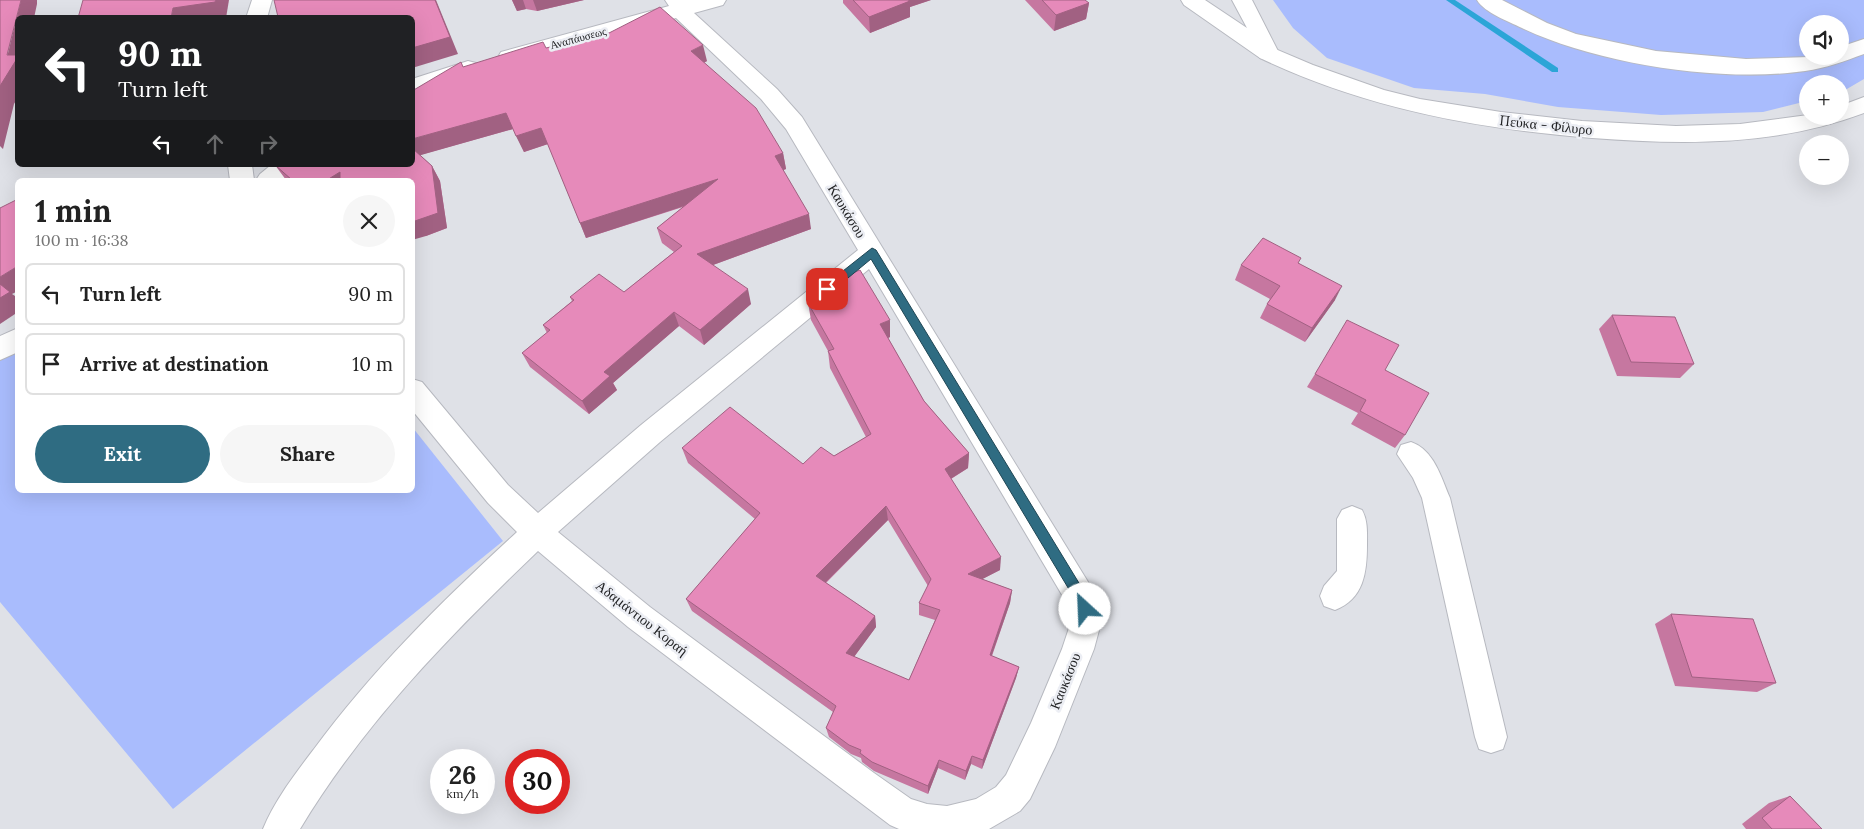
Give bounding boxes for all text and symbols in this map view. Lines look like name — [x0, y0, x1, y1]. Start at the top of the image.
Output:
map controls — [1799, 15, 1849, 185]
button: sound — [1799, 15, 1849, 65]
street label: Αναπάυσεως — [548, 24, 608, 52]
text: 90 m — [118, 31, 202, 76]
icon: left — [35, 35, 100, 100]
text: Turn left — [118, 75, 208, 103]
button: + — [1799, 75, 1849, 125]
street label: Πεύκα - Φίλυρο — [1499, 111, 1593, 139]
icon: left — [148, 130, 176, 158]
icon: ahead — [201, 130, 229, 158]
icon: right — [254, 130, 282, 158]
button: − — [1799, 135, 1849, 185]
street label: Καυκάσου — [824, 181, 870, 241]
text: 1 min — [35, 192, 112, 230]
button: close — [343, 195, 395, 247]
text: 100 m · 16:38 — [35, 230, 129, 250]
pin — [806, 268, 848, 310]
icon: arrive — [813, 275, 841, 303]
icon: left — [37, 280, 65, 308]
text: Turn left — [80, 282, 161, 306]
text: 90 m — [348, 282, 393, 306]
icon: arrive — [37, 350, 65, 378]
text: Arrive at destination — [80, 352, 269, 376]
text: 10 m — [352, 352, 393, 376]
button: Exit — [35, 425, 210, 483]
button: Share — [220, 425, 395, 483]
street label: Αδαμάντιου Κοραή — [592, 576, 692, 660]
position arrow — [1058, 582, 1110, 634]
street label: Καυκάσου — [1045, 650, 1085, 712]
speed limit sign: 30 — [505, 749, 570, 814]
text: 26 — [449, 759, 476, 791]
text: km/h — [446, 786, 479, 801]

